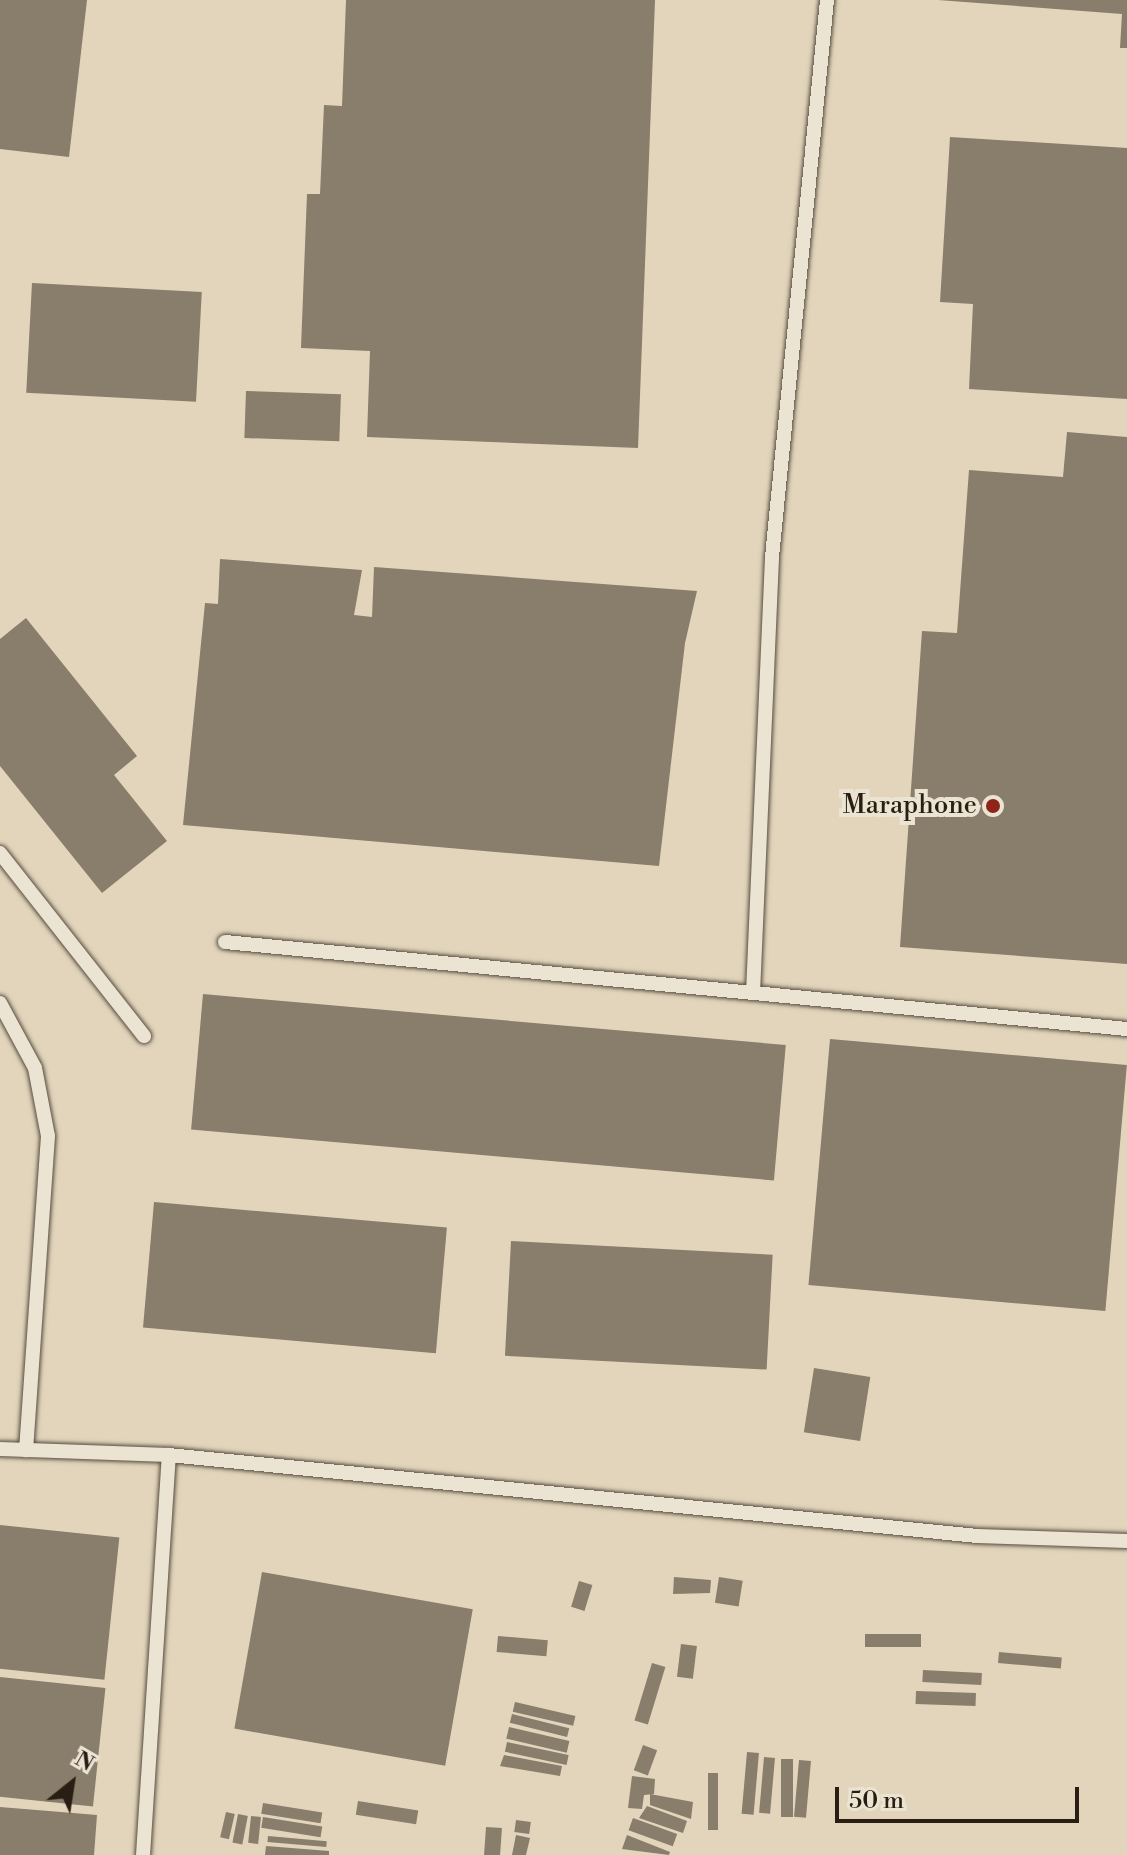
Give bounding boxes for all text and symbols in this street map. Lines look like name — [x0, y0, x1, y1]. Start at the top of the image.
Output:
place label: Maraphone — [843, 790, 977, 822]
marker: Maraphone — [984, 797, 1002, 815]
north arrow — [32, 1743, 112, 1823]
text: N — [70, 1746, 99, 1778]
scale bar — [839, 1771, 1083, 1821]
text: 50 m — [849, 1786, 904, 1816]

